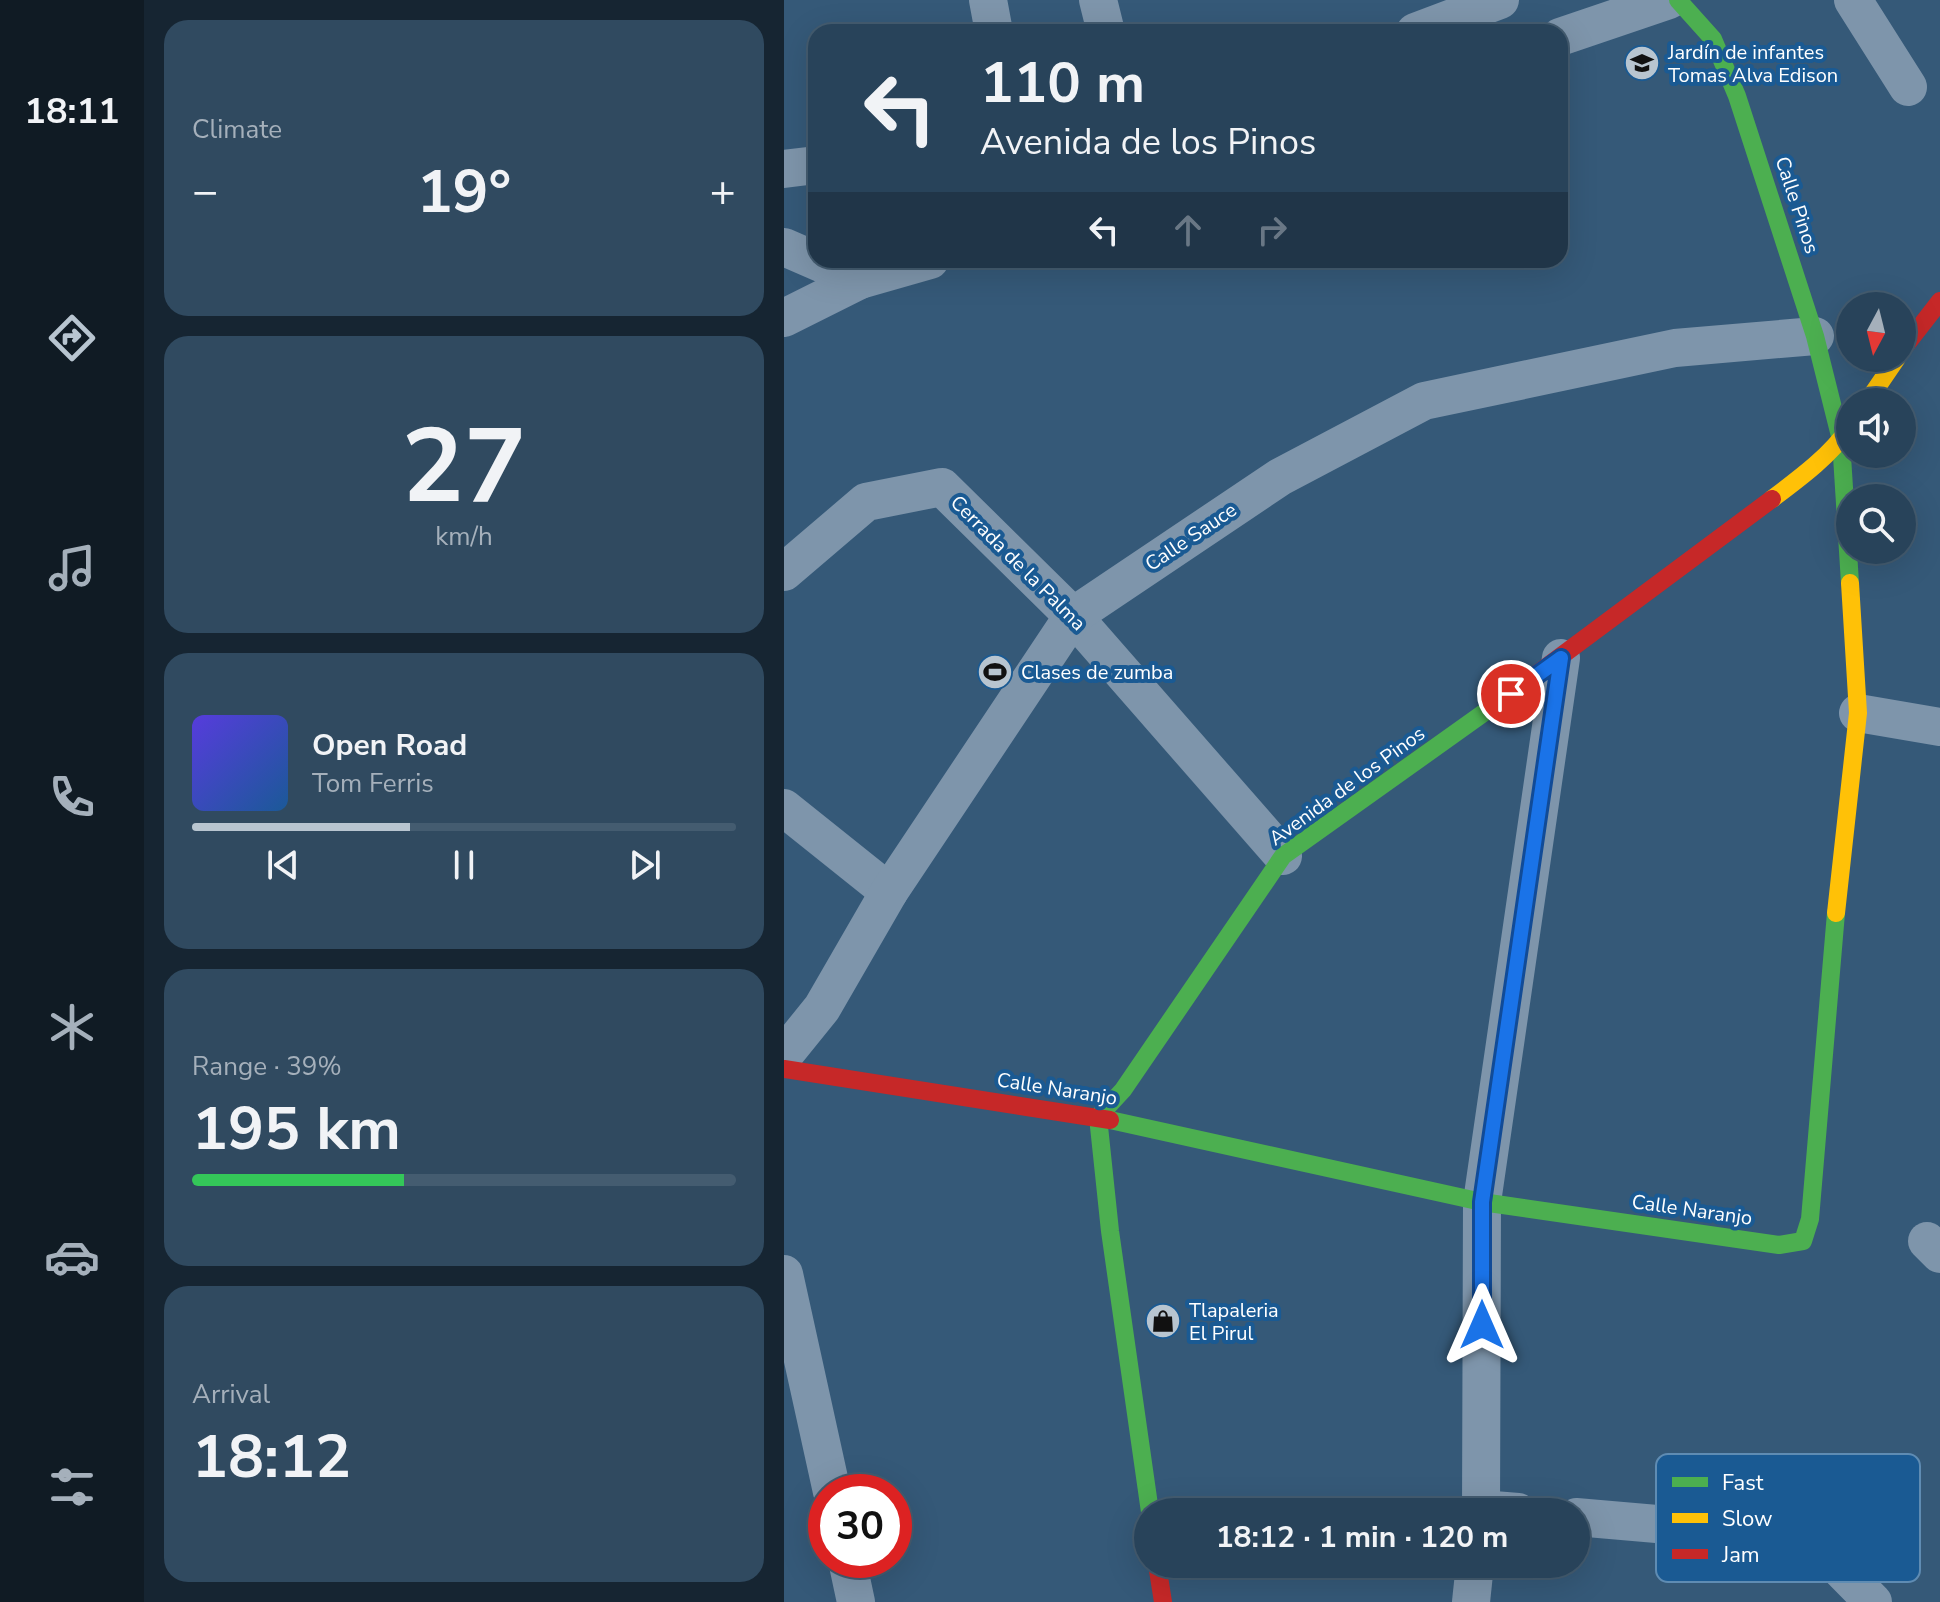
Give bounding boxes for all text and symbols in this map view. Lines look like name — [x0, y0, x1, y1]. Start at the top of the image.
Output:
place label: Jardín de infantes Tomas Alva Edison — [1667, 39, 1838, 89]
school or university icon: Jardín de infantes Tomas Alva Edison — [1623, 44, 1661, 82]
text: 110 m — [980, 45, 1145, 122]
icon: left — [848, 56, 952, 160]
text: 18:11 — [24, 87, 120, 136]
text: Climate — [192, 112, 282, 147]
text: Avenida de los Pinos — [980, 118, 1316, 167]
text: 19° — [417, 151, 511, 233]
street label: Calle Pinos — [1769, 153, 1825, 257]
text: − — [192, 162, 218, 222]
text: + — [710, 162, 736, 222]
icon: left — [1082, 208, 1126, 252]
icon: ahead — [1166, 208, 1210, 252]
icon: right — [1250, 208, 1294, 252]
north arrow — [1836, 292, 1916, 372]
map controls — [1836, 292, 1916, 564]
icon: directions — [44, 310, 100, 366]
button: sound — [1836, 388, 1916, 468]
text: 27 — [402, 396, 526, 538]
button: search — [1836, 484, 1916, 564]
street label: Cerrada de la Palma — [944, 489, 1092, 637]
street label: Calle Sauce — [1140, 496, 1242, 578]
text: km/h — [435, 519, 493, 554]
icon: music — [44, 540, 100, 596]
sports icon: Clases de zumba — [976, 653, 1014, 691]
place label: Clases de zumba — [1021, 659, 1173, 686]
pin — [1477, 660, 1545, 728]
icon: arrive — [1489, 672, 1533, 716]
street label: Avenida de los Pinos — [1264, 720, 1430, 852]
text: Open Road — [312, 725, 467, 766]
text: Tom Ferris — [312, 766, 434, 801]
icon: phone — [44, 769, 100, 825]
icon: previous — [261, 843, 305, 887]
icon: pause — [442, 843, 486, 887]
icon: next — [623, 843, 667, 887]
icon: climate — [44, 999, 100, 1055]
text: Range · 39% — [192, 1049, 342, 1084]
street label: Calle Naranjo — [995, 1066, 1119, 1112]
text: 195 km — [192, 1088, 401, 1170]
street label: Calle Naranjo — [1630, 1188, 1754, 1232]
icon: car — [44, 1229, 100, 1285]
position arrow — [1440, 1283, 1524, 1367]
place label: Tlapaleria El Pirul — [1189, 1297, 1279, 1347]
shop icon: Tlapaleria El Pirul — [1144, 1302, 1182, 1340]
text: Arrival — [192, 1377, 270, 1412]
text: 18:12 — [192, 1416, 351, 1498]
legend — [1656, 1454, 1920, 1582]
icon: filters — [44, 1459, 100, 1515]
text: Fast — [1722, 1468, 1764, 1498]
speed limit sign: 30 — [808, 1474, 912, 1578]
text: Slow — [1722, 1504, 1773, 1534]
text: 18:12 · 1 min · 120 m — [1216, 1517, 1508, 1558]
text: Jam — [1721, 1540, 1760, 1570]

